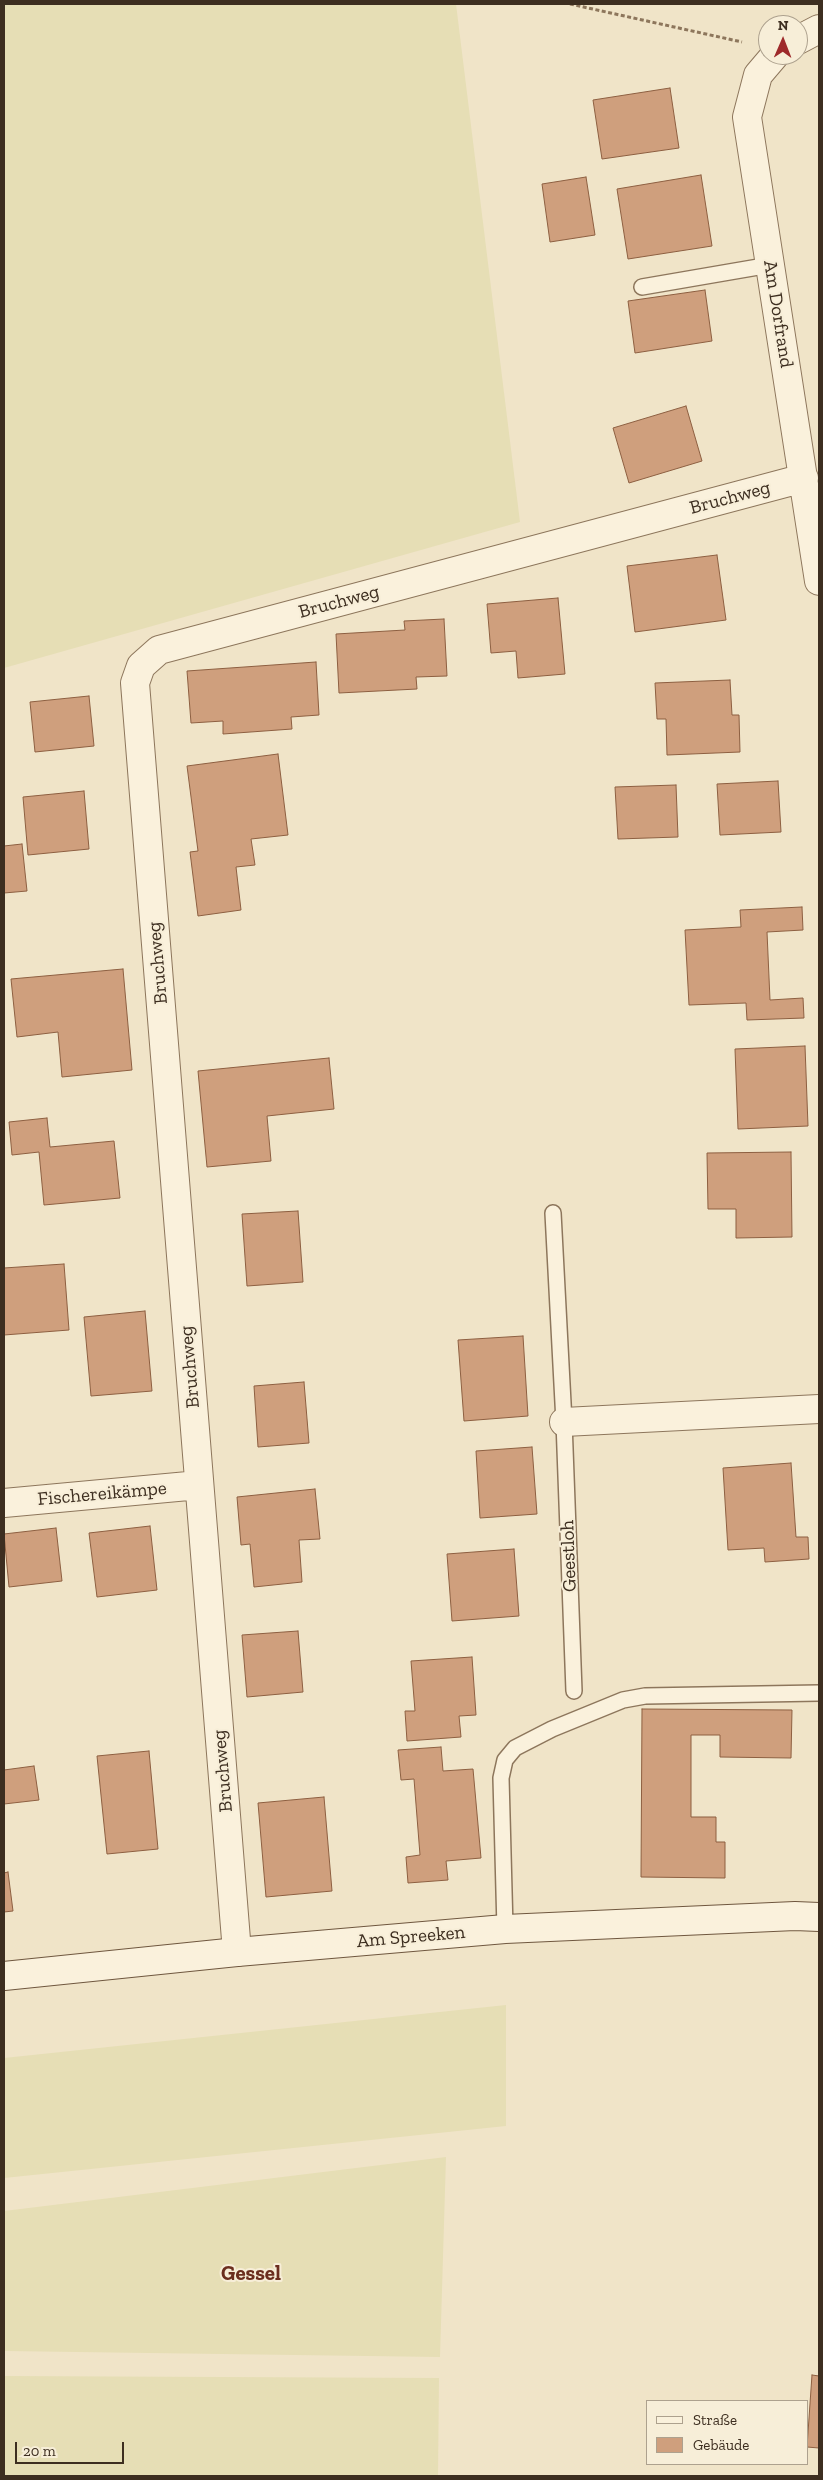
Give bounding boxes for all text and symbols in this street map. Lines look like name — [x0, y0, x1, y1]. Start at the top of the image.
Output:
north arrow — [758, 15, 808, 65]
text: N — [778, 17, 789, 34]
street label: Am Dorfrand — [758, 259, 798, 369]
street label: Bruchweg — [687, 476, 773, 520]
street label: Bruchweg — [296, 580, 382, 624]
street label: Bruchweg — [143, 921, 173, 1005]
street label: Bruchweg — [175, 1325, 205, 1409]
street label: Fischereikämpe — [36, 1477, 168, 1511]
street label: Geestloh — [556, 1520, 582, 1592]
street label: Bruchweg — [208, 1729, 238, 1813]
street label: Am Spreeken — [356, 1921, 466, 1953]
district label: Gessel — [221, 2261, 281, 2287]
legend — [646, 2400, 808, 2465]
text: Straße — [693, 2411, 737, 2429]
scale bar — [18, 2432, 126, 2464]
text: Gebäude — [693, 2436, 749, 2454]
text: 20 m — [23, 2442, 56, 2460]

